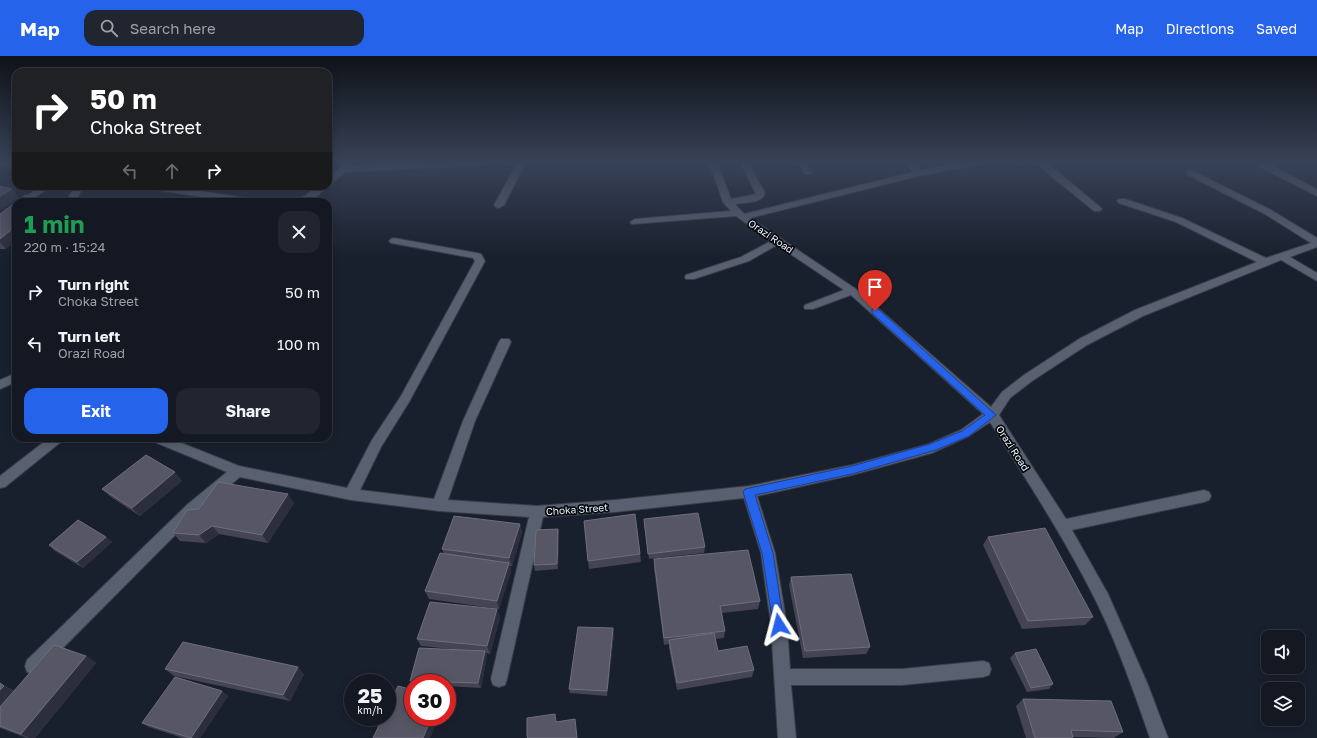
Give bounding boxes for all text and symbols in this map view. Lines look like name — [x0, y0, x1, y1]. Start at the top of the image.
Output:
search box — [84, 10, 364, 46]
text: Map — [20, 17, 60, 40]
icon: search — [98, 17, 120, 39]
text: Search here — [130, 19, 216, 37]
text: Map — [1115, 20, 1144, 37]
text: Directions — [1166, 20, 1234, 37]
text: Saved — [1256, 20, 1297, 37]
text: 50 m — [90, 82, 157, 115]
icon: right — [24, 84, 76, 136]
text: Choka Street — [90, 116, 202, 138]
icon: left — [119, 160, 141, 182]
icon: ahead — [161, 160, 183, 182]
icon: right — [203, 160, 225, 182]
text: 1 min — [24, 209, 84, 238]
button: close — [278, 211, 320, 253]
street label: Orazi Road — [746, 217, 796, 255]
text: 220 m · 15:24 — [24, 239, 106, 255]
pin — [858, 270, 892, 311]
text: Turn right — [58, 275, 129, 293]
icon: arrive — [864, 276, 886, 298]
icon: right — [24, 281, 46, 303]
text: 50 m — [285, 283, 320, 301]
text: Choka Street — [58, 293, 139, 309]
text: Turn left — [58, 327, 120, 345]
icon: left — [24, 333, 46, 355]
text: 100 m — [277, 335, 320, 353]
text: Orazi Road — [58, 345, 125, 361]
button: Exit — [24, 388, 168, 434]
button: Share — [176, 388, 320, 434]
street label: Orazi Road — [994, 423, 1032, 473]
street label: Choka Street — [546, 501, 608, 517]
position arrow — [758, 604, 800, 646]
map controls — [1261, 630, 1305, 726]
button: sound — [1261, 630, 1305, 674]
speed limit sign: 30 — [404, 674, 456, 726]
button: layers — [1261, 682, 1305, 726]
text: 25 — [358, 683, 382, 707]
text: km/h — [357, 704, 383, 716]

